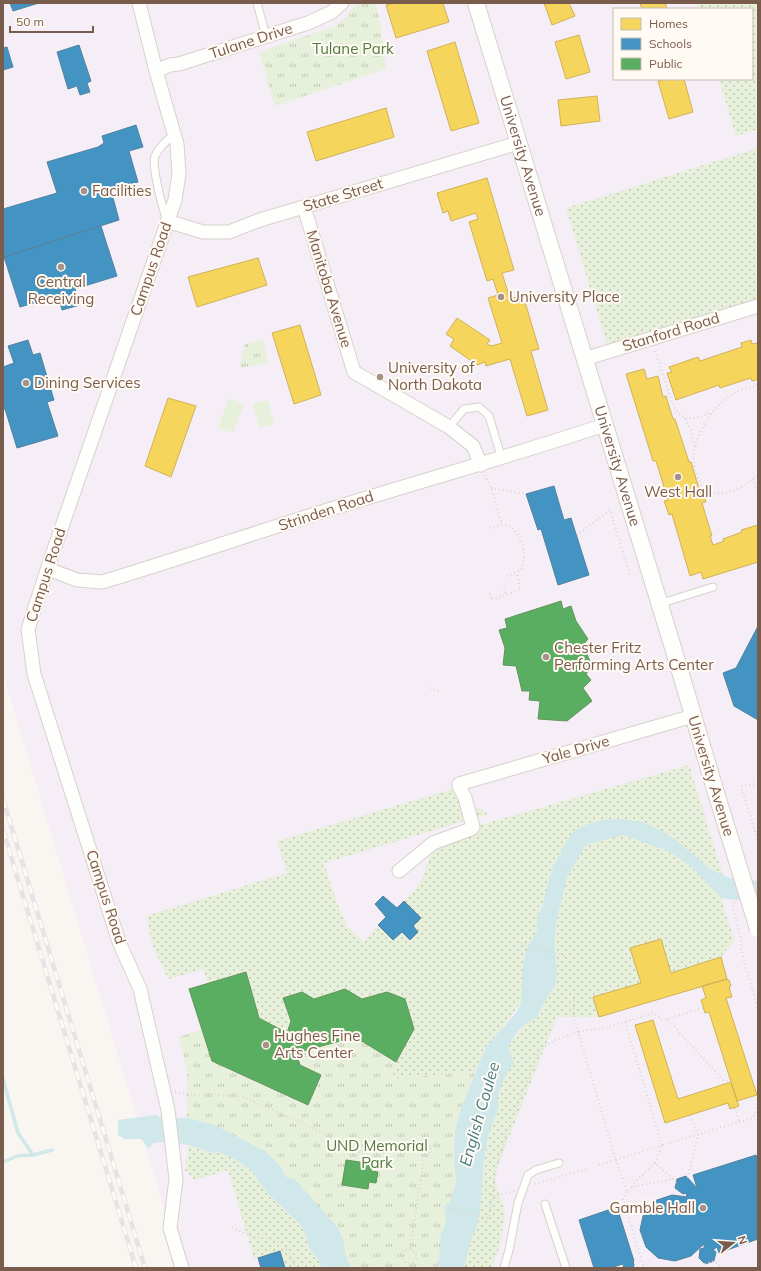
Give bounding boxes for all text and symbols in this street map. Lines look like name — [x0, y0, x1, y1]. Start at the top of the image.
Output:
scale bar — [10, 8, 93, 34]
legend — [613, 8, 753, 80]
text: 50 m — [16, 14, 44, 29]
text: Homes — [649, 16, 688, 31]
street label: Tulane Drive — [207, 18, 295, 63]
text: Schools — [649, 36, 692, 51]
park label: Tulane Park — [312, 39, 394, 58]
text: Public — [649, 56, 683, 71]
street label: University Avenue — [496, 93, 551, 219]
street label: State Street — [301, 173, 385, 216]
place label: Facilities — [92, 181, 152, 200]
marker: Facilities — [79, 186, 89, 196]
street label: Campus Road — [126, 219, 175, 318]
street label: Manitoba Avenue — [303, 228, 356, 350]
marker: Central Receiving — [56, 262, 66, 272]
place label: Central Receiving — [28, 272, 94, 308]
place label: University Place — [509, 287, 620, 306]
marker: University Place — [496, 292, 506, 302]
street label: Stanford Road — [620, 308, 722, 355]
place label: University of North Dakota — [388, 358, 482, 394]
marker: University of North Dakota — [375, 372, 385, 382]
place label: Dining Services — [34, 373, 141, 392]
marker: Dining Services — [21, 378, 31, 388]
street label: University Avenue — [591, 403, 645, 528]
marker: West Hall — [673, 472, 683, 482]
place label: West Hall — [644, 482, 712, 501]
street label: Strinden Road — [276, 486, 376, 535]
street label: Campus Road — [21, 525, 70, 624]
place label: Chester Fritz Performing Arts Center — [554, 638, 714, 674]
marker: Chester Fritz Performing Arts Center — [541, 652, 551, 662]
street label: University Avenue — [684, 713, 739, 838]
street label: Yale Drive — [539, 731, 612, 768]
street label: Campus Road — [82, 847, 131, 946]
place label: Hughes Fine Arts Center — [274, 1026, 360, 1062]
marker: Hughes Fine Arts Center — [261, 1040, 271, 1050]
water label: English Coulee — [455, 1059, 504, 1168]
park label: UND Memorial Park — [326, 1136, 428, 1172]
place label: Gamble Hall — [610, 1198, 695, 1217]
marker: Gamble Hall — [698, 1203, 708, 1213]
north arrow — [713, 1223, 753, 1263]
text: N — [735, 1234, 750, 1246]

